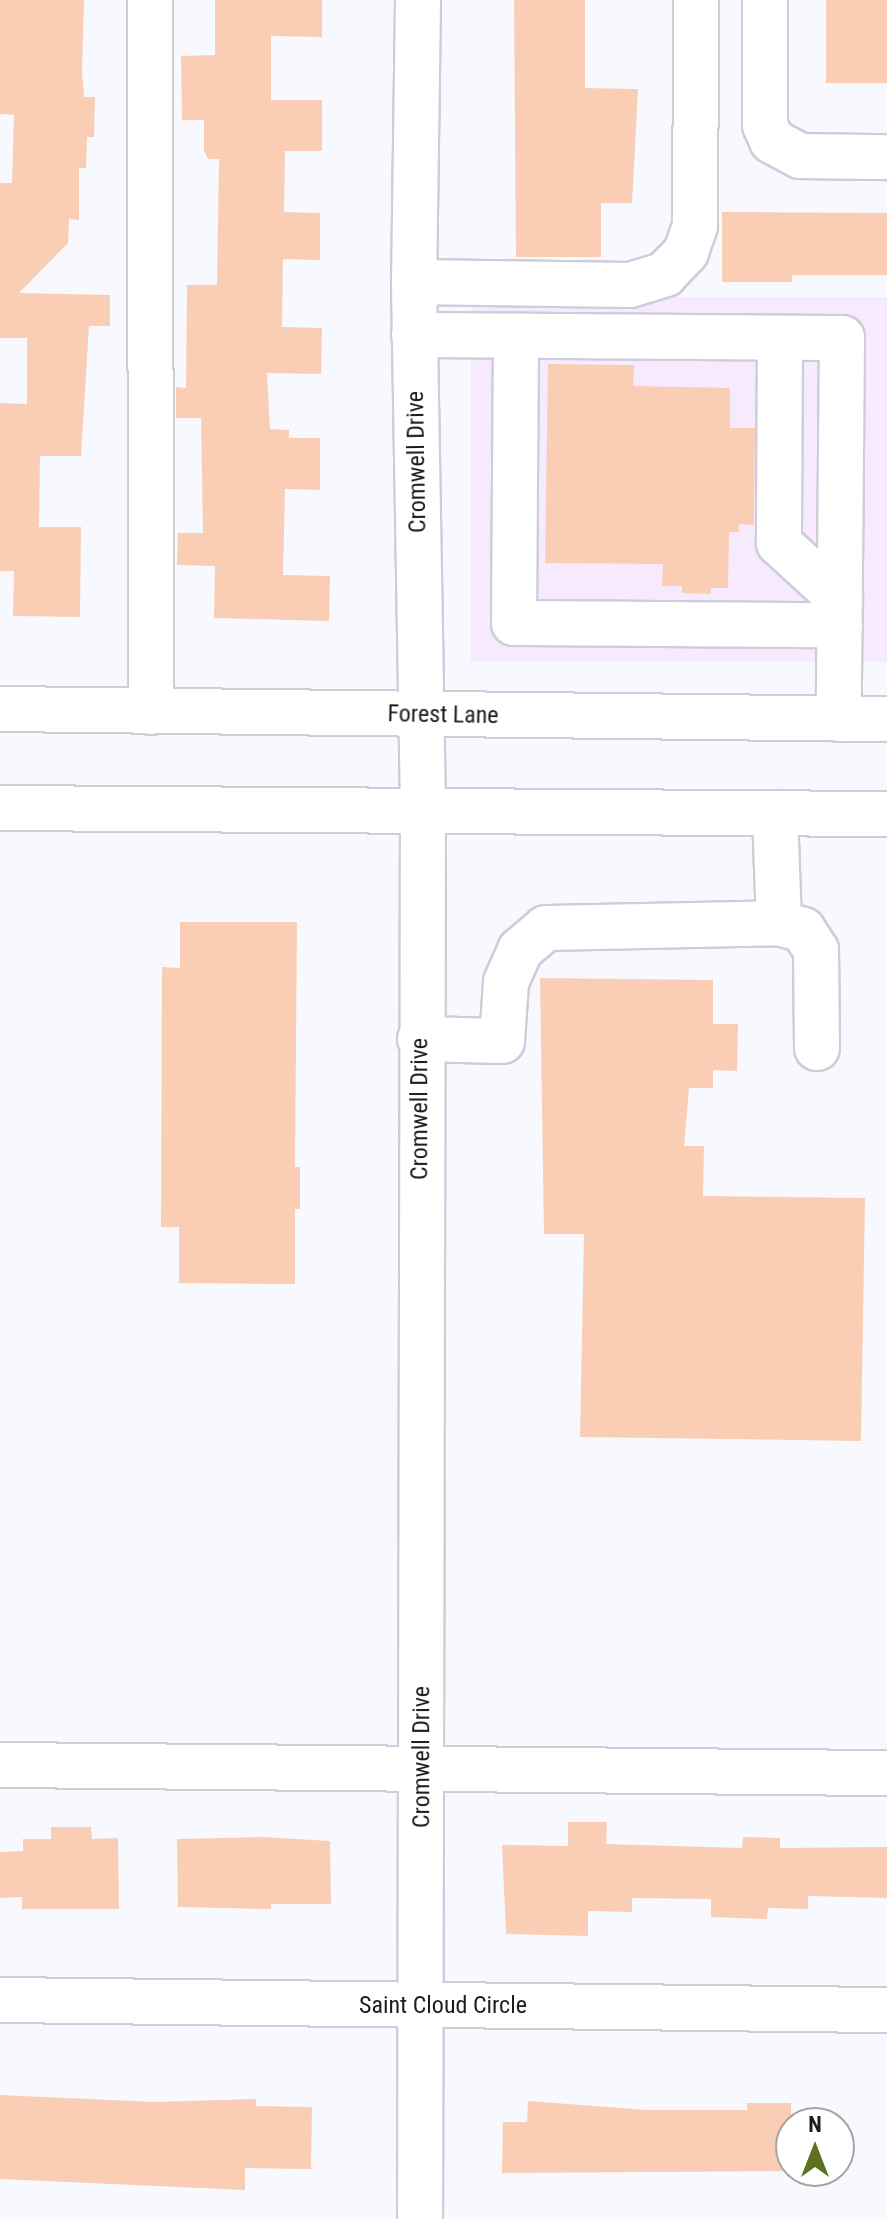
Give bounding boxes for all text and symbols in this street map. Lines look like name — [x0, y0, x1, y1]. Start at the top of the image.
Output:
street label: Cromwell Drive — [401, 391, 433, 533]
street label: Forest Lane — [387, 700, 499, 730]
street label: Cromwell Drive — [406, 1038, 434, 1180]
street label: Cromwell Drive — [408, 1686, 436, 1828]
street label: Saint Cloud Circle — [359, 1992, 527, 2020]
north arrow — [775, 2107, 855, 2187]
text: N — [808, 2112, 822, 2137]

